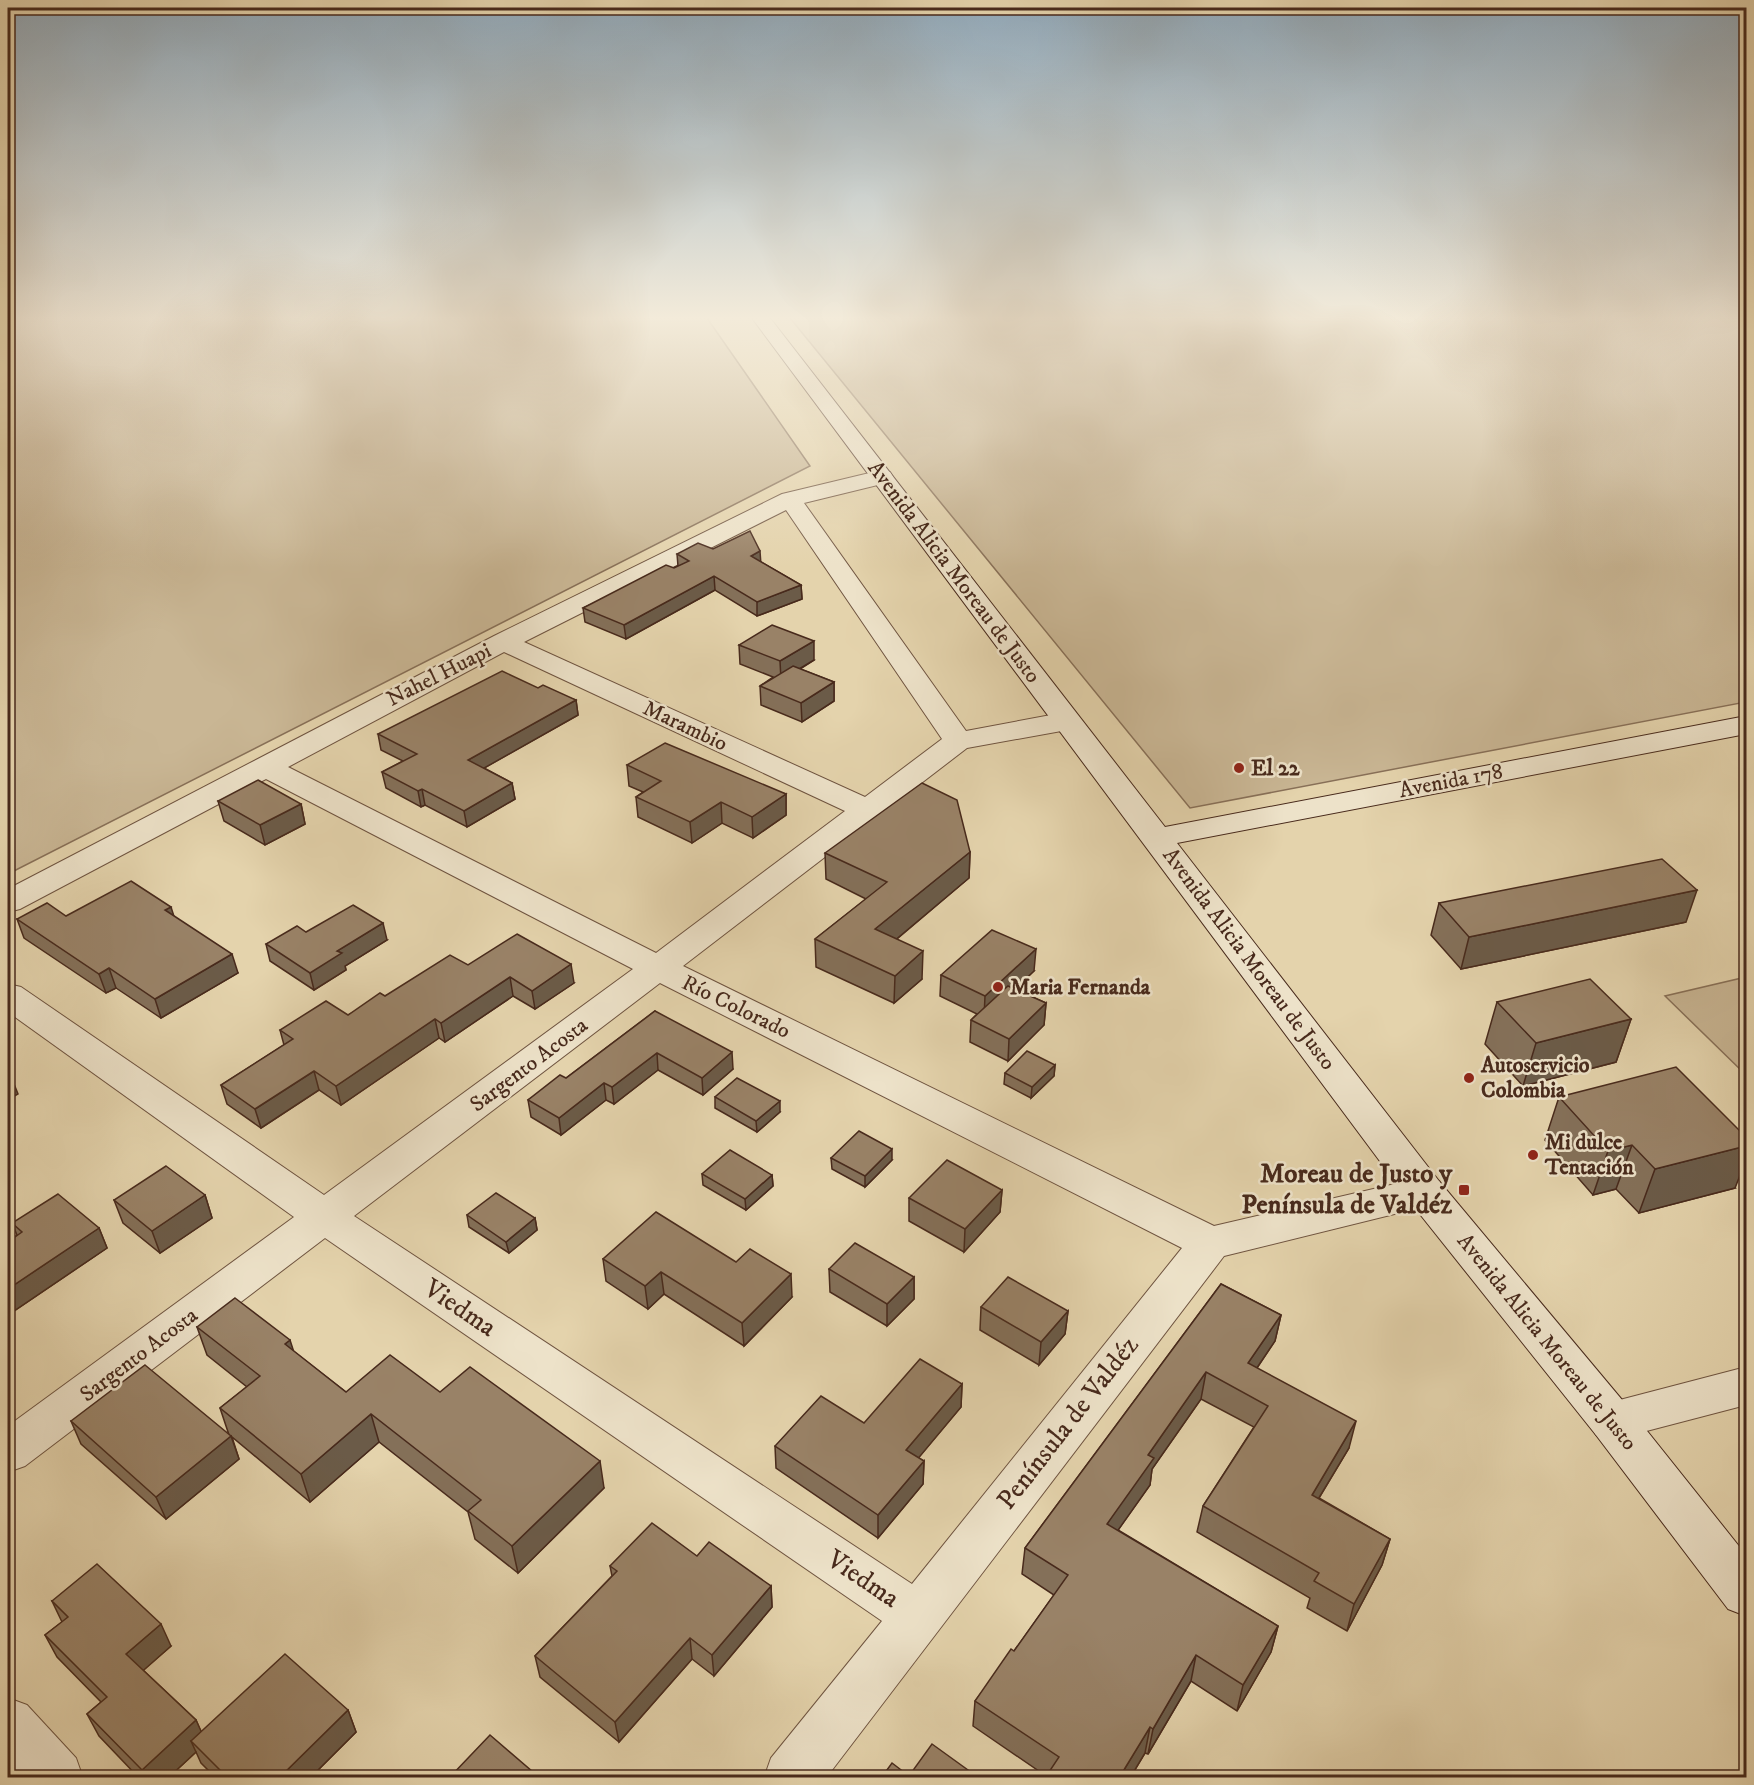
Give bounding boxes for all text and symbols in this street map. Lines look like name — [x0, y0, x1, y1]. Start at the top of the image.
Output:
street label: Avenida Alicia Moreau de Justo — [862, 456, 1046, 688]
street label: Nahel Huapi — [382, 637, 496, 713]
street label: Marambio — [638, 695, 732, 757]
place label: El 22 — [1251, 755, 1301, 782]
street label: Avenida 178 — [1397, 758, 1505, 804]
marker: El 22 — [1232, 761, 1246, 775]
street label: Avenida Alicia Moreau de Justo — [1157, 843, 1341, 1075]
street label: Río Colorado — [677, 969, 795, 1045]
place label: Maria Fernanda — [1010, 974, 1151, 1001]
marker: Maria Fernanda — [991, 980, 1005, 994]
street label: Sargento Acosta — [465, 1012, 594, 1118]
place label: Autoservicio Colombia — [1480, 1052, 1590, 1104]
marker: Autoservicio Colombia — [1462, 1071, 1476, 1085]
place label: Mi dulce Tentación — [1544, 1129, 1634, 1181]
marker: Mi dulce Tentación — [1526, 1148, 1540, 1162]
place label: Moreau de Justo y Península de Valdéz — [1241, 1157, 1453, 1222]
marker: Moreau de Justo y Península de Valdéz — [1457, 1183, 1471, 1197]
street label: Avenida Alicia Moreau de Justo — [1451, 1228, 1643, 1456]
street label: Viedma — [416, 1271, 503, 1345]
street label: Sargento Acosta — [75, 1302, 204, 1408]
street label: Península de Valdéz — [990, 1329, 1146, 1517]
street label: Viedma — [819, 1542, 906, 1616]

